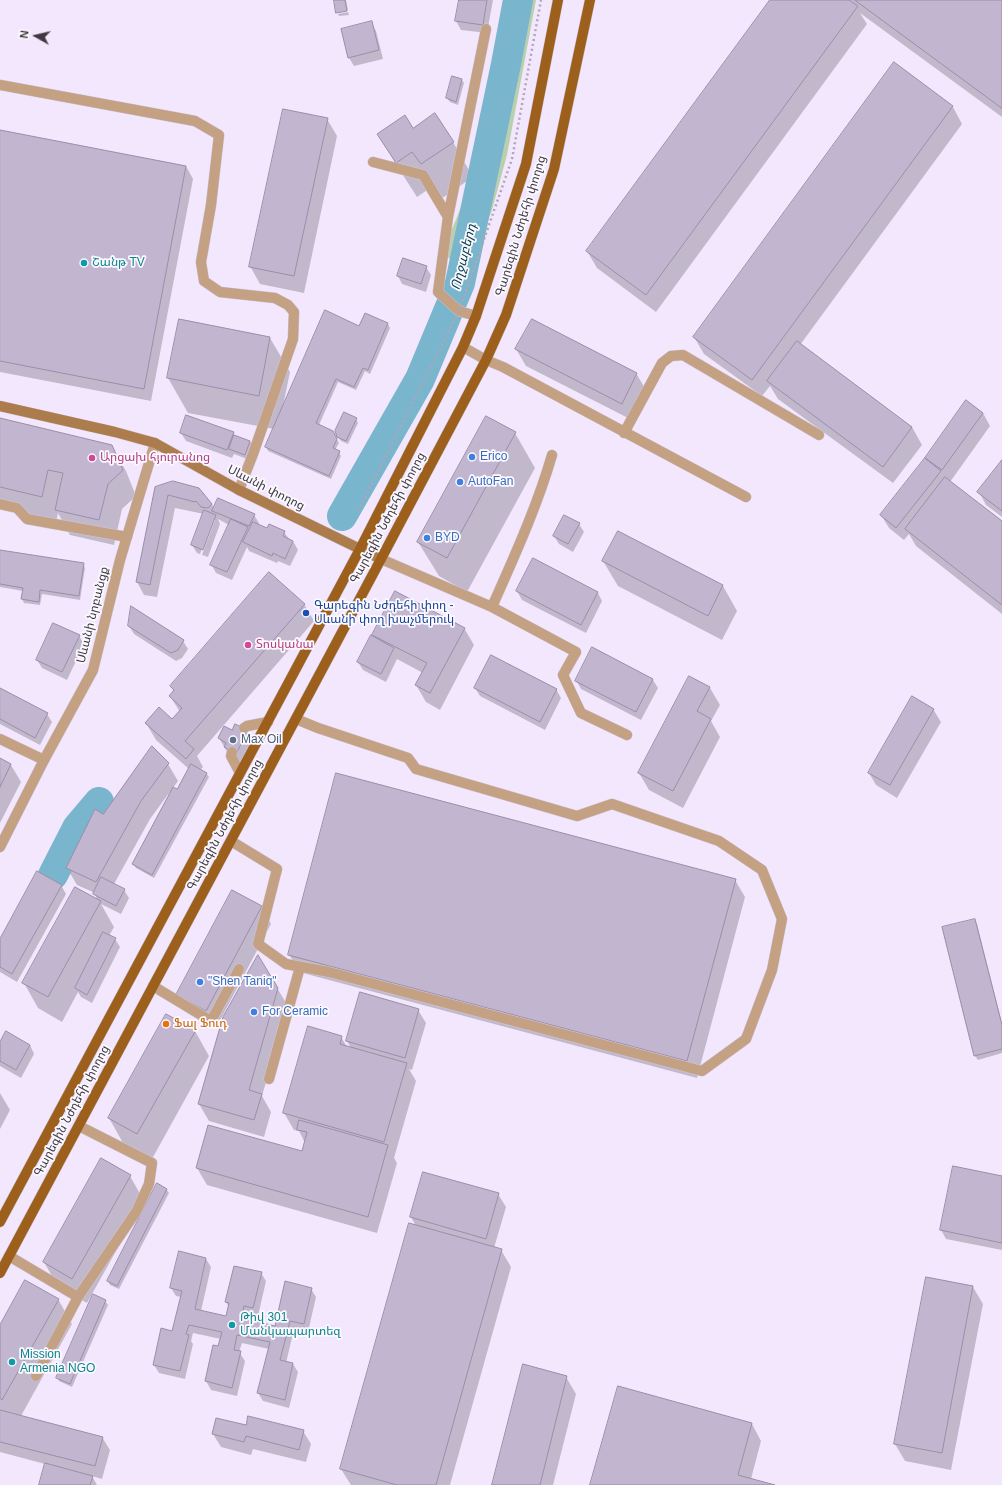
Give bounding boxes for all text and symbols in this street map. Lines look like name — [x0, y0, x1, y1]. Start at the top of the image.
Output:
north arrow — [16, 16, 56, 56]
text: N — [18, 30, 31, 39]
street label: Գարեգին Նժդեհի փողոց — [493, 154, 549, 298]
water label: Ողջաբերդ — [448, 222, 480, 292]
place label: Շանթ TV — [92, 256, 145, 270]
marker: Շանթ TV — [79, 258, 89, 268]
street label: Գարեգին Նժդեհի փողոց — [347, 450, 429, 586]
place label: Erico — [480, 450, 507, 464]
place label: Արցախ հյուրանոց — [100, 451, 210, 465]
marker: Erico — [467, 452, 477, 462]
marker: Արցախ հյուրանոց — [87, 453, 97, 463]
street label: Սևանի փողոց — [225, 462, 307, 514]
place label: AutoFan — [468, 475, 513, 489]
marker: AutoFan — [455, 477, 465, 487]
place label: BYD — [435, 531, 460, 545]
marker: BYD — [422, 533, 432, 543]
street label: Սևանի նրբանցք — [74, 565, 112, 665]
place label: Գարեգին Նժդեհի փող - Սևանի փող խաչմերուկ — [314, 599, 454, 627]
marker: Գարեգին Նժդեհի փող - Սևանի փող խաչմերուկ — [301, 608, 311, 618]
place label: Տոսկանա — [256, 638, 314, 652]
marker: Տոսկանա — [243, 640, 253, 650]
place label: Max Oil — [241, 733, 282, 747]
marker: Max Oil — [228, 735, 238, 745]
street label: Գարեգին Նժդեհի փողոց — [184, 757, 266, 893]
place label: "Shen Taniq" — [208, 975, 277, 989]
marker: "Shen Taniq" — [195, 977, 205, 987]
place label: For Ceramic — [262, 1005, 328, 1019]
marker: For Ceramic — [249, 1007, 259, 1017]
place label: Ֆալ Ֆուդ — [174, 1017, 227, 1031]
marker: Ֆալ Ֆուդ — [161, 1019, 171, 1029]
street label: Գարեգին Նժդեհի փողոց — [31, 1043, 113, 1179]
place label: Թիվ 301 Մանկապարտեզ — [240, 1311, 340, 1339]
marker: Թիվ 301 Մանկապարտեզ — [227, 1320, 237, 1330]
place label: Mission Armenia NGO — [20, 1348, 95, 1376]
marker: Mission Armenia NGO — [7, 1357, 17, 1367]

